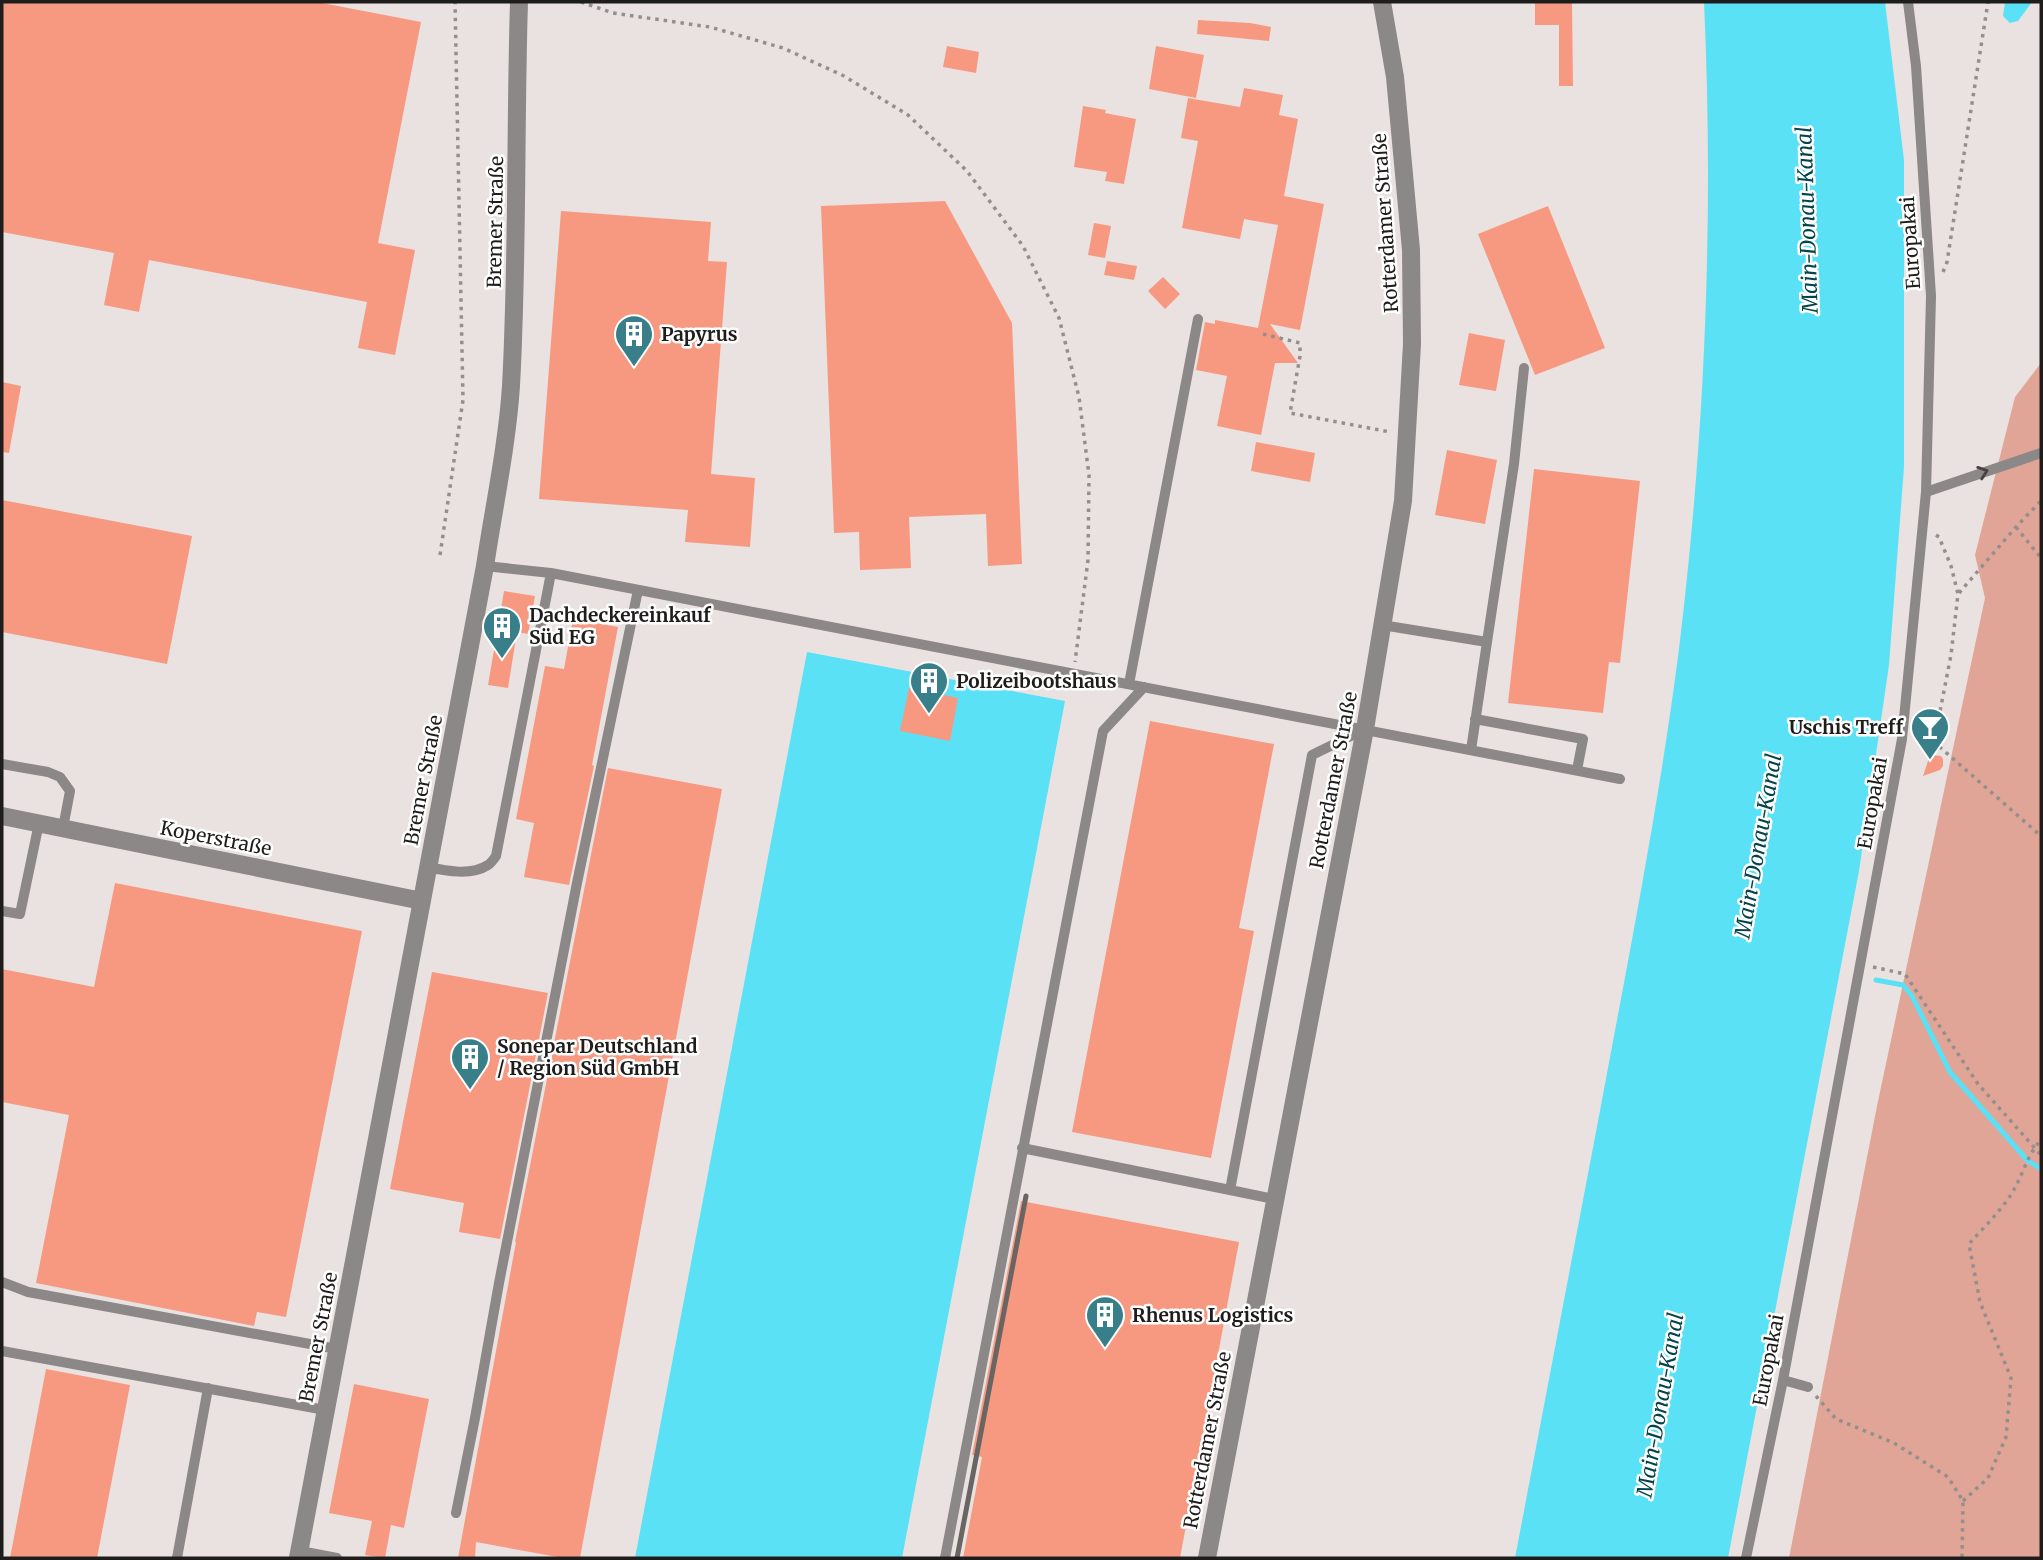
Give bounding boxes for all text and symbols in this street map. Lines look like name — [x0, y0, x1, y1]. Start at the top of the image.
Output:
water label: Main-Donau-Kanal — [1790, 126, 1824, 315]
street label: Rotterdamer Straße — [1367, 132, 1403, 314]
street label: Bremer Straße — [482, 156, 508, 288]
street label: Europakai — [1895, 196, 1925, 290]
building icon: Papyrus — [613, 313, 655, 368]
place label: Papyrus — [661, 322, 738, 346]
one-way arrow — [1977, 466, 1989, 480]
place label: Dachdeckereinkauf Süd EG — [529, 603, 712, 649]
building icon: Dachdeckereinkauf Süd EG — [481, 605, 523, 660]
building icon: Polizeibootshaus — [908, 660, 950, 715]
place label: Polizeibootshaus — [956, 669, 1117, 693]
street label: Rotterdamer Straße — [1304, 689, 1362, 871]
bar icon: Uschis Treff — [1909, 706, 1951, 761]
street label: Bremer Straße — [399, 713, 447, 847]
place label: Uschis Treff — [1789, 715, 1904, 739]
water label: Main-Donau-Kanal — [1728, 752, 1788, 941]
street label: Europakai — [1852, 755, 1892, 851]
street label: Koperstraße — [158, 815, 274, 861]
place label: Sonepar Deutschland / Region Süd GmbH — [497, 1034, 698, 1080]
building icon: Sonepar Deutschland / Region Süd GmbH — [449, 1036, 491, 1091]
street label: Bremer Straße — [294, 1270, 342, 1404]
building icon: Rhenus Logistics — [1084, 1294, 1126, 1349]
place label: Rhenus Logistics — [1132, 1303, 1294, 1327]
water label: Main-Donau-Kanal — [1630, 1311, 1690, 1500]
street label: Europakai — [1747, 1312, 1789, 1408]
street label: Rotterdamer Straße — [1178, 1349, 1236, 1531]

